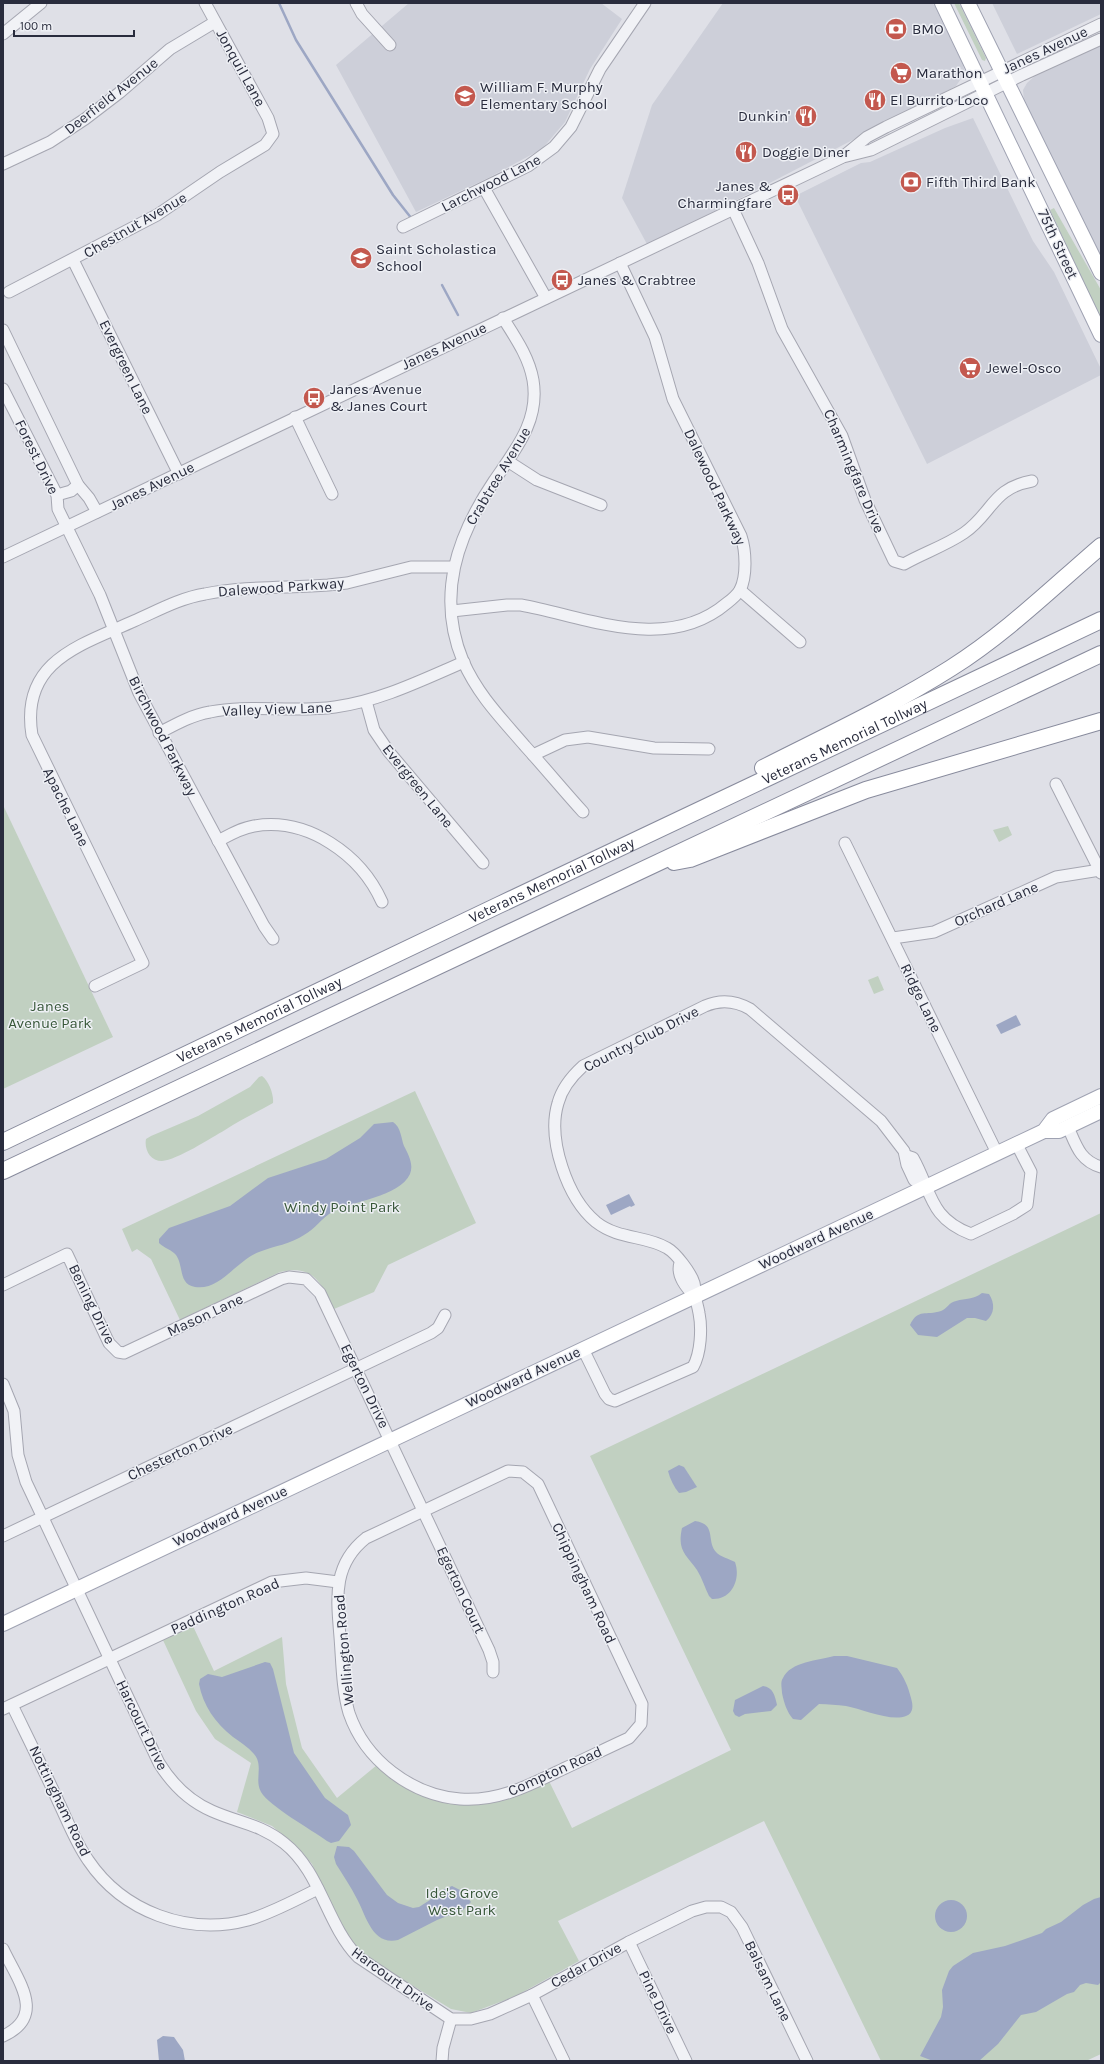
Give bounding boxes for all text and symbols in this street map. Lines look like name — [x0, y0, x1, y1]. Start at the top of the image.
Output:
scale bar — [14, 12, 134, 38]
bank icon: BMO — [883, 16, 909, 42]
text: 100 m — [20, 19, 52, 33]
place label: BMO — [912, 20, 944, 38]
street label: Janes Avenue — [1000, 22, 1090, 78]
street label: Jonquil Lane — [212, 26, 270, 110]
street label: Deerfield Avenue — [61, 54, 161, 138]
supermarket icon: Marathon — [888, 60, 914, 86]
place label: Marathon — [916, 64, 983, 82]
place label: William F. Murphy Elementary School — [480, 78, 607, 113]
school or university icon: William F. Murphy Elementary School — [452, 83, 478, 109]
restaurant icon: El Burrito Loco — [862, 87, 888, 113]
place label: El Burrito Loco — [890, 91, 988, 109]
restaurant icon: Dunkin' — [793, 103, 819, 129]
place label: Dunkin' — [738, 107, 790, 125]
restaurant icon: Doggie Diner — [733, 139, 759, 165]
place label: Doggie Diner — [762, 143, 850, 161]
street label: Larchwood Lane — [438, 150, 544, 216]
bank icon: Fifth Third Bank — [898, 169, 924, 195]
place label: Fifth Third Bank — [926, 173, 1036, 191]
place label: Janes & Charmingfare — [678, 177, 772, 212]
bus stop icon: Janes & Charmingfare — [775, 182, 801, 208]
street label: Chestnut Avenue — [80, 188, 190, 262]
street label: 75th Street — [1034, 206, 1082, 282]
place label: Saint Scholastica School — [376, 240, 497, 275]
school or university icon: Saint Scholastica School — [348, 245, 374, 271]
bus stop icon: Janes & Crabtree — [549, 267, 575, 293]
place label: Janes & Crabtree — [578, 271, 696, 289]
street label: Evergreen Lane — [95, 317, 157, 417]
street label: Janes Avenue — [399, 318, 489, 374]
supermarket icon: Jewel-Osco — [957, 355, 983, 381]
place label: Jewel-Osco — [986, 359, 1061, 377]
place label: Janes Avenue & Janes Court — [330, 380, 428, 415]
bus stop icon: Janes Avenue & Janes Court — [301, 385, 327, 411]
street label: Charmingfare Drive — [820, 406, 888, 536]
street label: Forest Drive — [11, 417, 63, 497]
street label: Crabtree Avenue — [462, 424, 534, 528]
street label: Dalewood Parkway — [680, 426, 750, 548]
street label: Janes Avenue — [107, 458, 197, 514]
street label: Dalewood Parkway — [217, 574, 345, 600]
street label: Birchwood Parkway — [125, 673, 201, 799]
street label: Veterans Memorial Tollway — [759, 695, 930, 788]
street label: Valley View Lane — [222, 698, 332, 720]
street label: Evergreen Lane — [379, 740, 457, 832]
street label: Apache Lane — [39, 765, 93, 849]
street label: Veterans Memorial Tollway — [466, 833, 637, 927]
street label: Orchard Lane — [951, 877, 1041, 931]
street label: Ridge Lane — [897, 961, 945, 1035]
street label: Veterans Memorial Tollway — [174, 972, 345, 1067]
park label: Janes Avenue Park — [8, 997, 92, 1032]
street label: Country Club Drive — [580, 1002, 702, 1076]
park label: Windy Point Park — [284, 1198, 400, 1216]
street label: Woodward Avenue — [756, 1205, 876, 1273]
street label: Bening Drive — [65, 1261, 119, 1347]
street label: Mason Lane — [164, 1290, 246, 1340]
street label: Egerton Drive — [337, 1341, 393, 1431]
street label: Woodward Avenue — [463, 1343, 583, 1411]
street label: Chesterton Drive — [124, 1420, 236, 1484]
street label: Woodward Avenue — [170, 1482, 290, 1550]
street label: Chippingham Road — [548, 1520, 620, 1646]
street label: Egerton Court — [433, 1544, 489, 1637]
street label: Paddington Road — [168, 1574, 282, 1638]
street label: Wellington Road — [330, 1593, 358, 1707]
street label: Harcourt Drive — [112, 1677, 172, 1773]
street label: Compton Road — [505, 1742, 605, 1800]
street label: Nottingham Road — [25, 1743, 95, 1859]
park label: Ide's Grove West Park — [426, 1884, 498, 1919]
street label: Cedar Drive — [547, 1938, 625, 1992]
street label: Balsam Lane — [741, 1938, 795, 2024]
street label: Harcourt Drive — [348, 1943, 438, 2015]
street label: Pine Drive — [635, 1967, 681, 2037]

